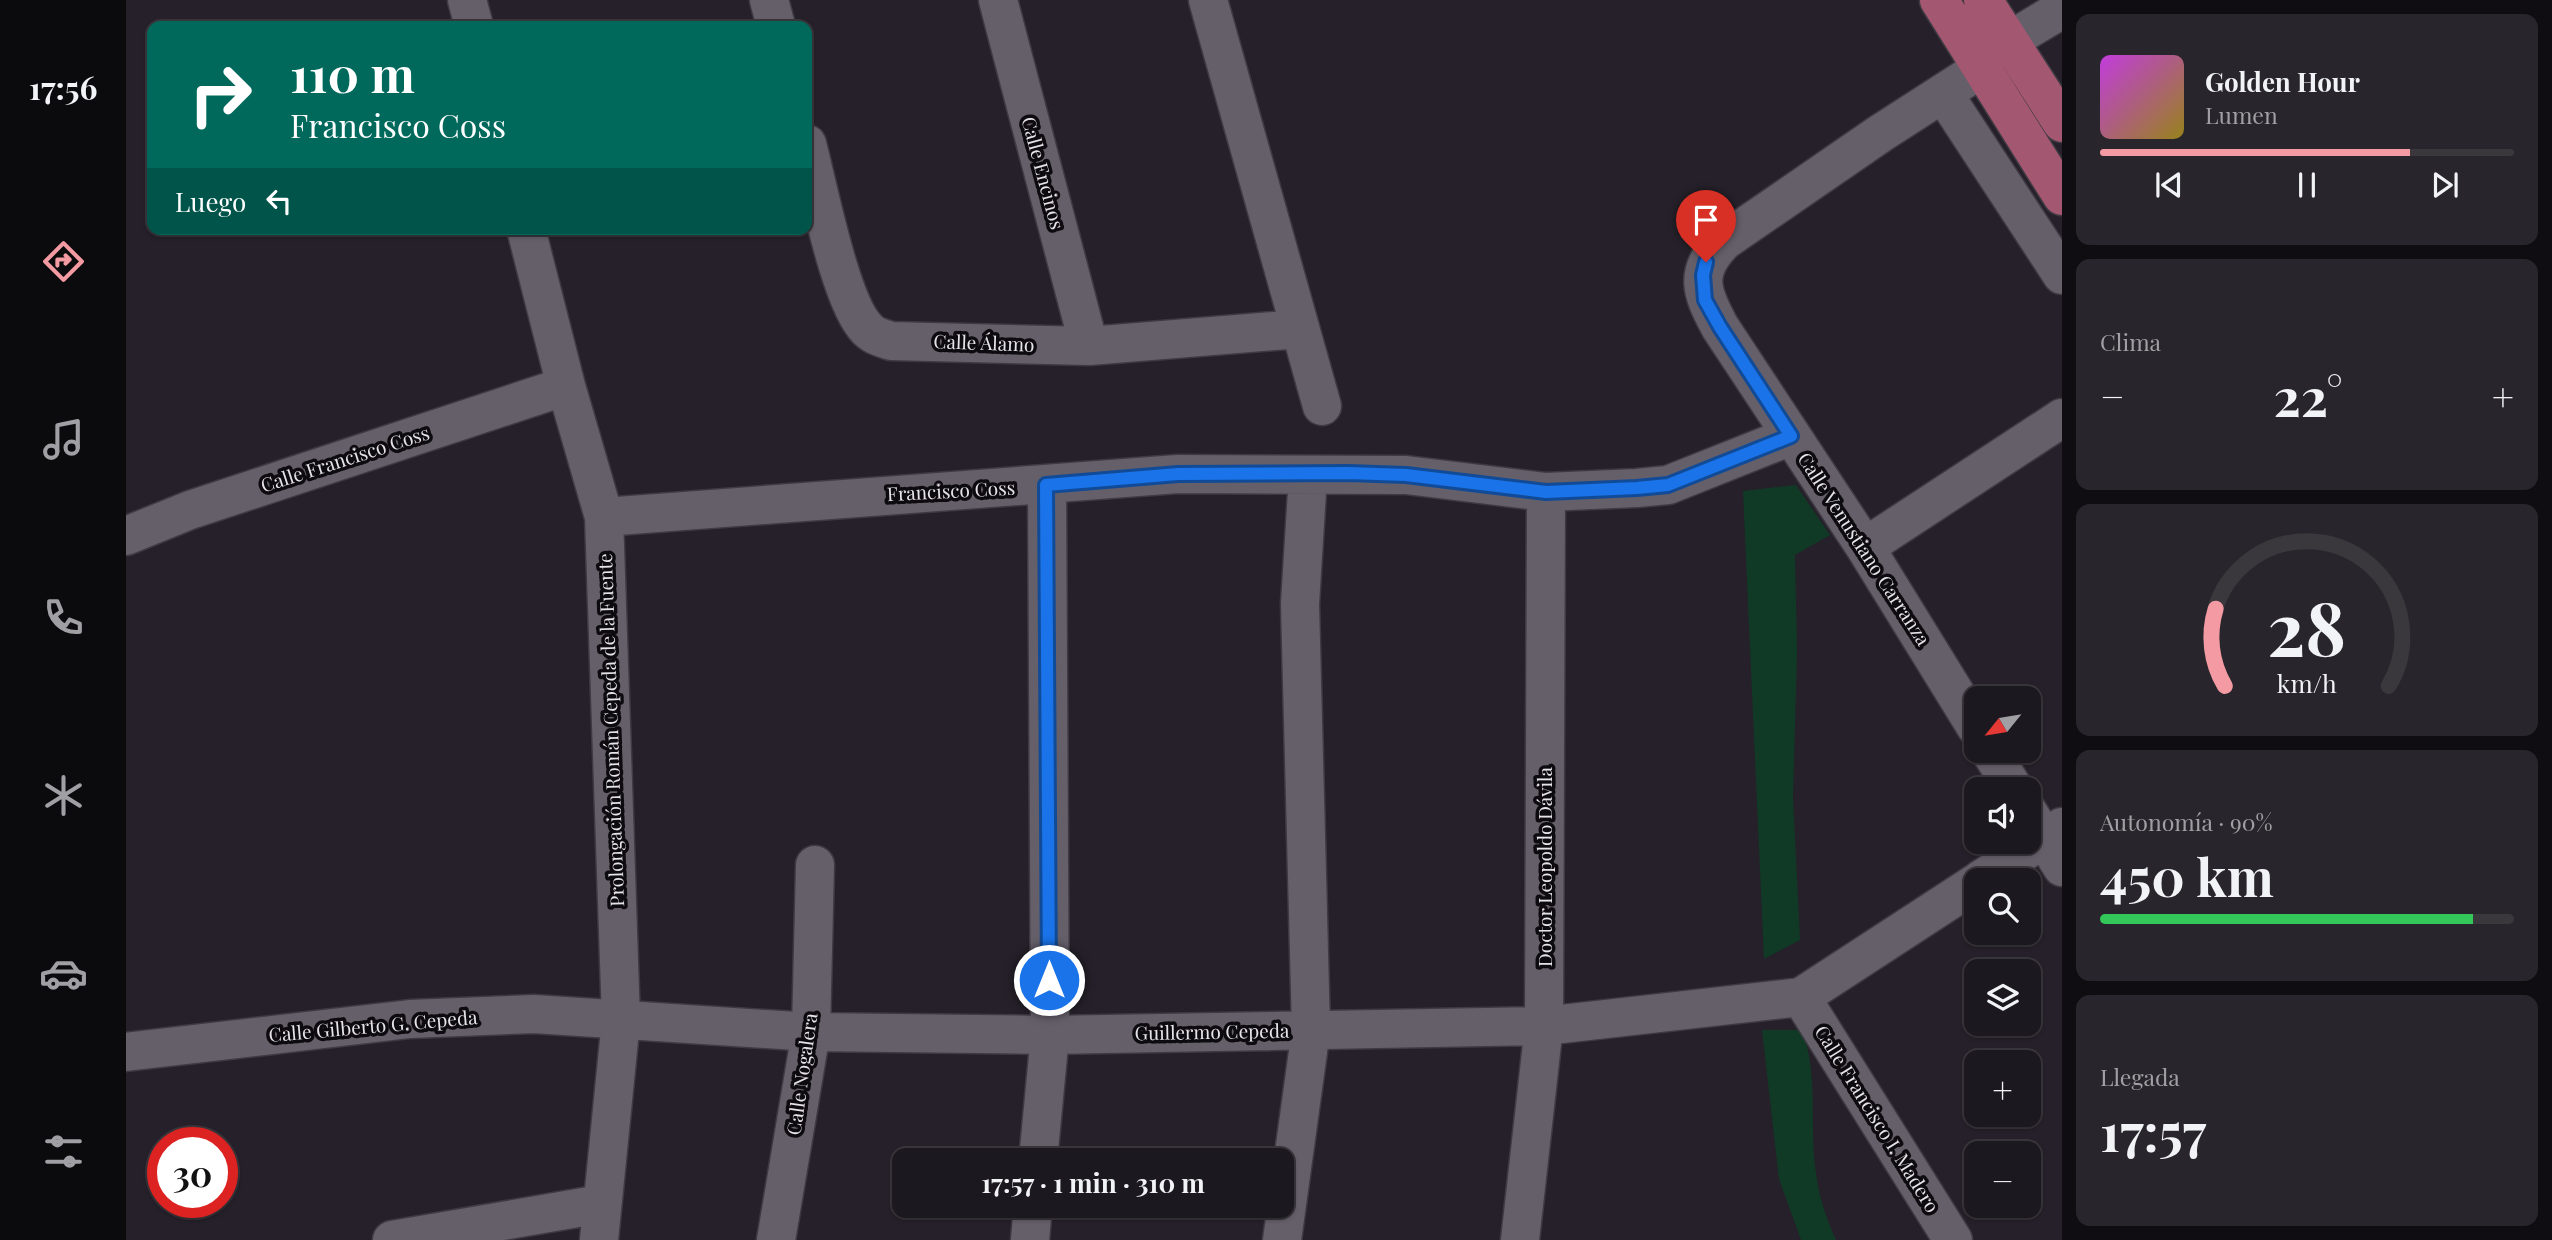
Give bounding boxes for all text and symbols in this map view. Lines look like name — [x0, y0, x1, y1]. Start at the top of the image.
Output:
text: 110 m — [290, 40, 415, 105]
icon: right — [175, 49, 266, 140]
text: Golden Hour — [2205, 64, 2360, 99]
text: 17:56 — [29, 65, 97, 108]
text: Lumen — [2205, 99, 2278, 130]
text: Francisco Coss — [290, 103, 506, 146]
street label: Calle Encinos — [1016, 114, 1071, 232]
icon: previous — [2150, 166, 2188, 204]
icon: pause — [2288, 166, 2326, 204]
icon: next — [2426, 166, 2464, 204]
icon: left — [260, 182, 298, 220]
text: Luego — [175, 184, 246, 219]
pin — [1676, 190, 1736, 262]
icon: arrive — [1687, 201, 1725, 239]
icon: directions — [39, 237, 88, 286]
text: Clima — [2100, 326, 2161, 357]
street label: Calle Álamo — [933, 327, 1035, 357]
text: 22° — [2274, 361, 2343, 430]
text: − — [2100, 370, 2125, 421]
text: + — [2492, 370, 2514, 421]
icon: music — [39, 415, 88, 464]
street label: Calle Francisco Coss — [257, 419, 432, 498]
street label: Calle Venustiano Carranza — [1793, 447, 1937, 650]
street label: Francisco Coss — [886, 474, 1016, 506]
street label: Prolongación Román Cepeda de la Fuente — [591, 553, 629, 907]
text: 28 — [2268, 577, 2346, 674]
icon: phone — [39, 593, 88, 642]
text: km/h — [2277, 666, 2337, 699]
north arrow — [1964, 686, 2040, 763]
map controls — [1964, 686, 2041, 1218]
street label: Doctor Leopoldo Dávila — [1531, 766, 1557, 967]
icon: climate — [39, 771, 88, 820]
button: sound — [1964, 777, 2041, 854]
text: Autonomía · 90% — [2100, 806, 2273, 837]
text: 450 km — [2100, 841, 2274, 910]
button: search — [1964, 868, 2041, 945]
position arrow — [1012, 943, 1086, 1017]
icon: car — [39, 949, 88, 998]
button: layers — [1964, 959, 2041, 1036]
street label: Calle Gilberto G. Cepeda — [268, 1003, 479, 1047]
street label: Calle Nogalera — [780, 1011, 823, 1137]
street label: Guillermo Cepeda — [1134, 1017, 1290, 1045]
street label: Calle Francisco I. Madero — [1810, 1020, 1946, 1217]
button: + — [1964, 1050, 2041, 1127]
text: Llegada — [2100, 1061, 2180, 1092]
text: 17:57 — [2100, 1096, 2206, 1165]
icon: filters — [39, 1127, 88, 1176]
speed limit sign: 30 — [147, 1127, 238, 1218]
button: − — [1964, 1141, 2041, 1218]
text: 17:57 · 1 min · 310 m — [981, 1165, 1205, 1200]

